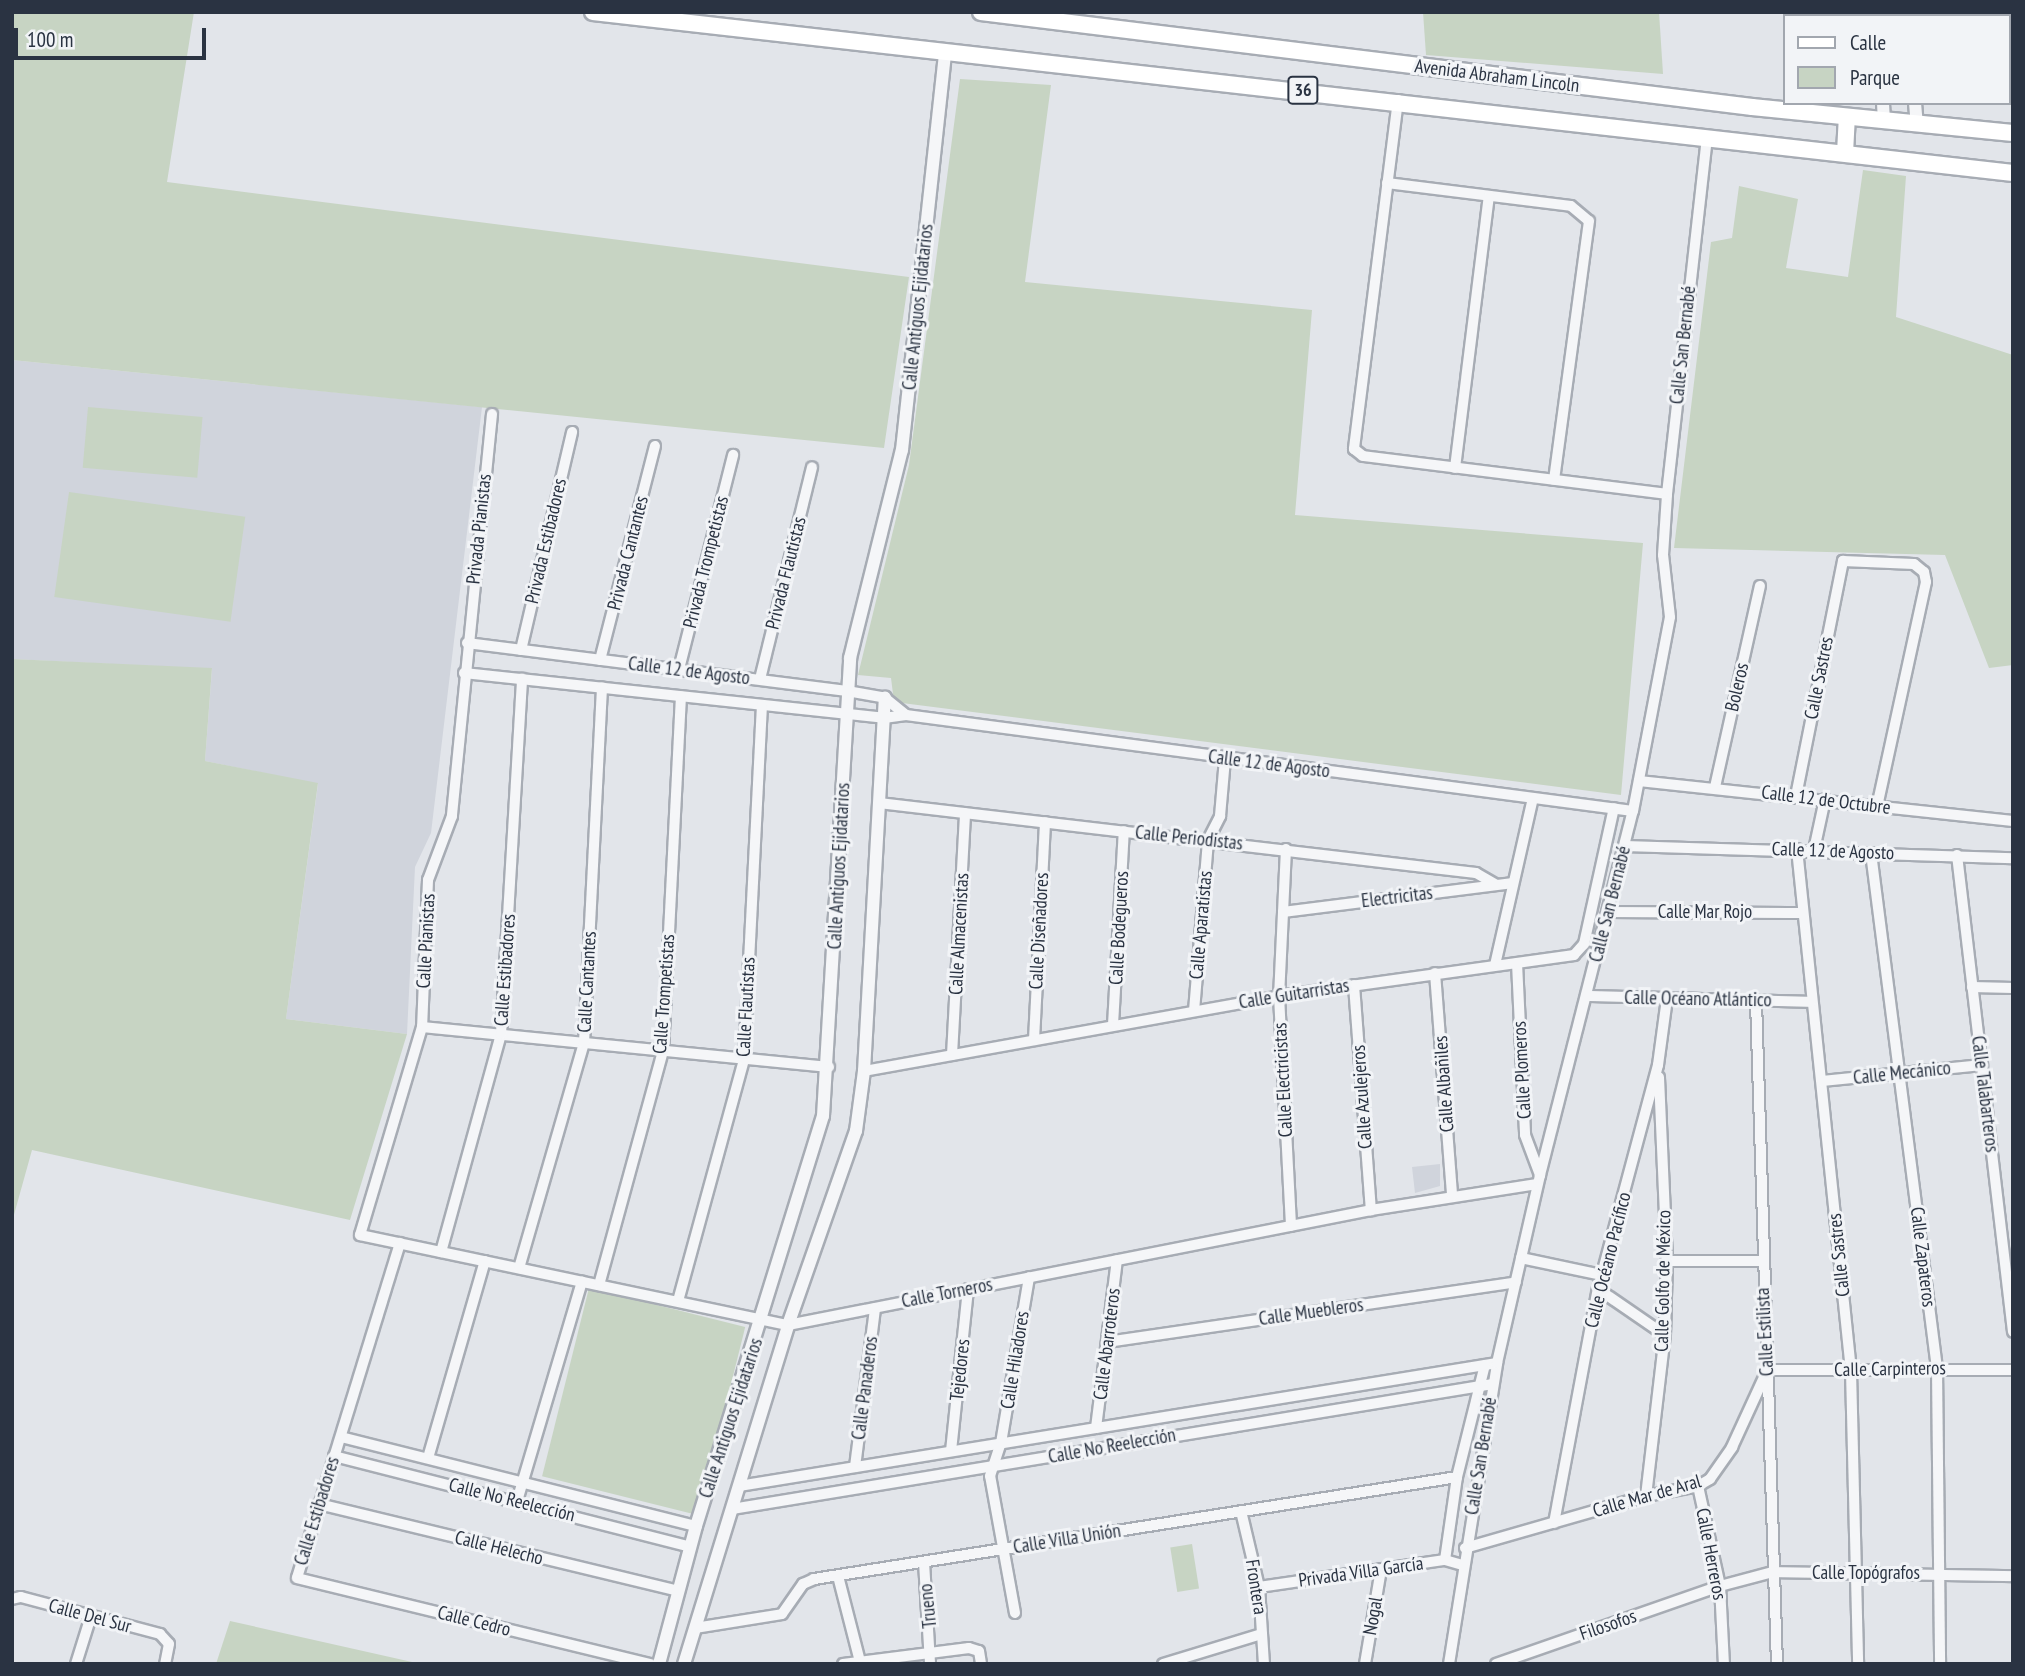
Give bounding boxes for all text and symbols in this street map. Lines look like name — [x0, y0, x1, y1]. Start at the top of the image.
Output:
scale bar — [18, 14, 210, 58]
legend — [1784, 14, 2011, 105]
text: 100 m — [27, 26, 73, 53]
text: Calle — [1850, 29, 1886, 56]
street label: Avenida Abraham Lincoln — [1413, 55, 1581, 97]
text: Parque — [1850, 64, 1900, 91]
road number: 36 — [1287, 76, 1319, 104]
street label: Calle Antiguos Ejidatarios — [898, 222, 938, 392]
street label: Calle San Bernabé — [1665, 285, 1701, 405]
street label: Privada Pianistas — [462, 473, 496, 585]
street label: Privada Estibadores — [521, 476, 571, 606]
street label: Privada Cantantes — [603, 493, 653, 613]
street label: Privada Trompetistas — [678, 493, 734, 631]
street label: Privada Flautistas — [761, 514, 811, 632]
street label: Calle Sastres — [1800, 635, 1838, 721]
street label: Calle 12 de Agosto — [627, 652, 751, 690]
street label: Boleros — [1720, 660, 1754, 714]
street label: Calle 12 de Agosto — [1207, 745, 1331, 783]
street label: Calle 12 de Octubre — [1760, 781, 1892, 819]
street label: Calle Antiguos Ejidatarios — [823, 782, 855, 950]
street label: Calle Periodistas — [1134, 821, 1244, 855]
street label: Calle 12 de Agosto — [1771, 837, 1895, 865]
street label: Calle San Bernabé — [1585, 844, 1635, 964]
street label: Calle Aparatistas — [1185, 869, 1217, 981]
street label: Calle Bodegueros — [1105, 870, 1133, 986]
street label: Calle Almacenistas — [944, 872, 974, 996]
street label: Calle Diseñadores — [1025, 872, 1053, 990]
street label: Electricitas — [1360, 881, 1434, 913]
street label: Calle Pianistas — [412, 893, 440, 989]
street label: Calle Mar Rojo — [1658, 901, 1752, 923]
street label: Calle Estibadores — [490, 913, 520, 1027]
street label: Calle Cantantes — [573, 931, 601, 1033]
street label: Calle Trompetistas — [648, 933, 680, 1055]
street label: Calle Flautistas — [732, 957, 760, 1057]
street label: Calle Guitarristas — [1237, 974, 1351, 1014]
street label: Calle Océano Atlántico — [1624, 986, 1772, 1012]
street label: Calle Plomeros — [1508, 1020, 1536, 1120]
street label: Calle Electricistas — [1269, 1022, 1297, 1138]
street label: Calle Talabarteros — [1967, 1034, 2003, 1154]
street label: Calle Albañiles — [1429, 1035, 1459, 1133]
street label: Calle Azulejeros — [1347, 1044, 1377, 1150]
street label: Calle Mecánico — [1852, 1057, 1952, 1089]
street label: Calle Océano Pacífico — [1580, 1190, 1636, 1330]
street label: Calle Zapateros — [1906, 1205, 1940, 1309]
street label: Calle Golfo de México — [1650, 1210, 1676, 1352]
street label: Calle Sastres — [1823, 1212, 1855, 1298]
street label: Calle Torneros — [899, 1273, 995, 1313]
street label: Calle Abarroteros — [1089, 1287, 1125, 1401]
street label: Calle Estilista — [1751, 1287, 1779, 1377]
street label: Calle Muebleros — [1257, 1293, 1365, 1331]
street label: Calle Hiladores — [996, 1309, 1034, 1411]
street label: Calle Antiguos Ejidatarios — [694, 1335, 768, 1501]
street label: Calle Panaderos — [847, 1335, 883, 1441]
street label: Tejedores — [945, 1338, 975, 1402]
street label: Calle Carpinteros — [1834, 1357, 1946, 1381]
street label: Calle San Bernabé — [1460, 1395, 1502, 1517]
street label: Calle No Reelección — [1046, 1424, 1178, 1468]
street label: Calle Estibadores — [290, 1454, 344, 1568]
street label: Calle Mar de Aral — [1590, 1470, 1704, 1522]
street label: Calle No Reelección — [447, 1473, 577, 1527]
street label: Calle Herreros — [1691, 1506, 1731, 1602]
street label: Calle Villa Unión — [1011, 1519, 1123, 1559]
street label: Calle Helecho — [452, 1526, 546, 1570]
street label: Privada Villa García — [1297, 1552, 1425, 1592]
street label: Frontera — [1240, 1558, 1272, 1616]
street label: Calle Topógrafos — [1812, 1562, 1920, 1584]
street label: Trueno — [914, 1583, 942, 1629]
street label: Calle Del Sur — [46, 1594, 134, 1638]
street label: Nogal — [1358, 1595, 1388, 1637]
street label: Calle Cedro — [435, 1601, 513, 1641]
street label: Filosofos — [1577, 1605, 1639, 1645]

